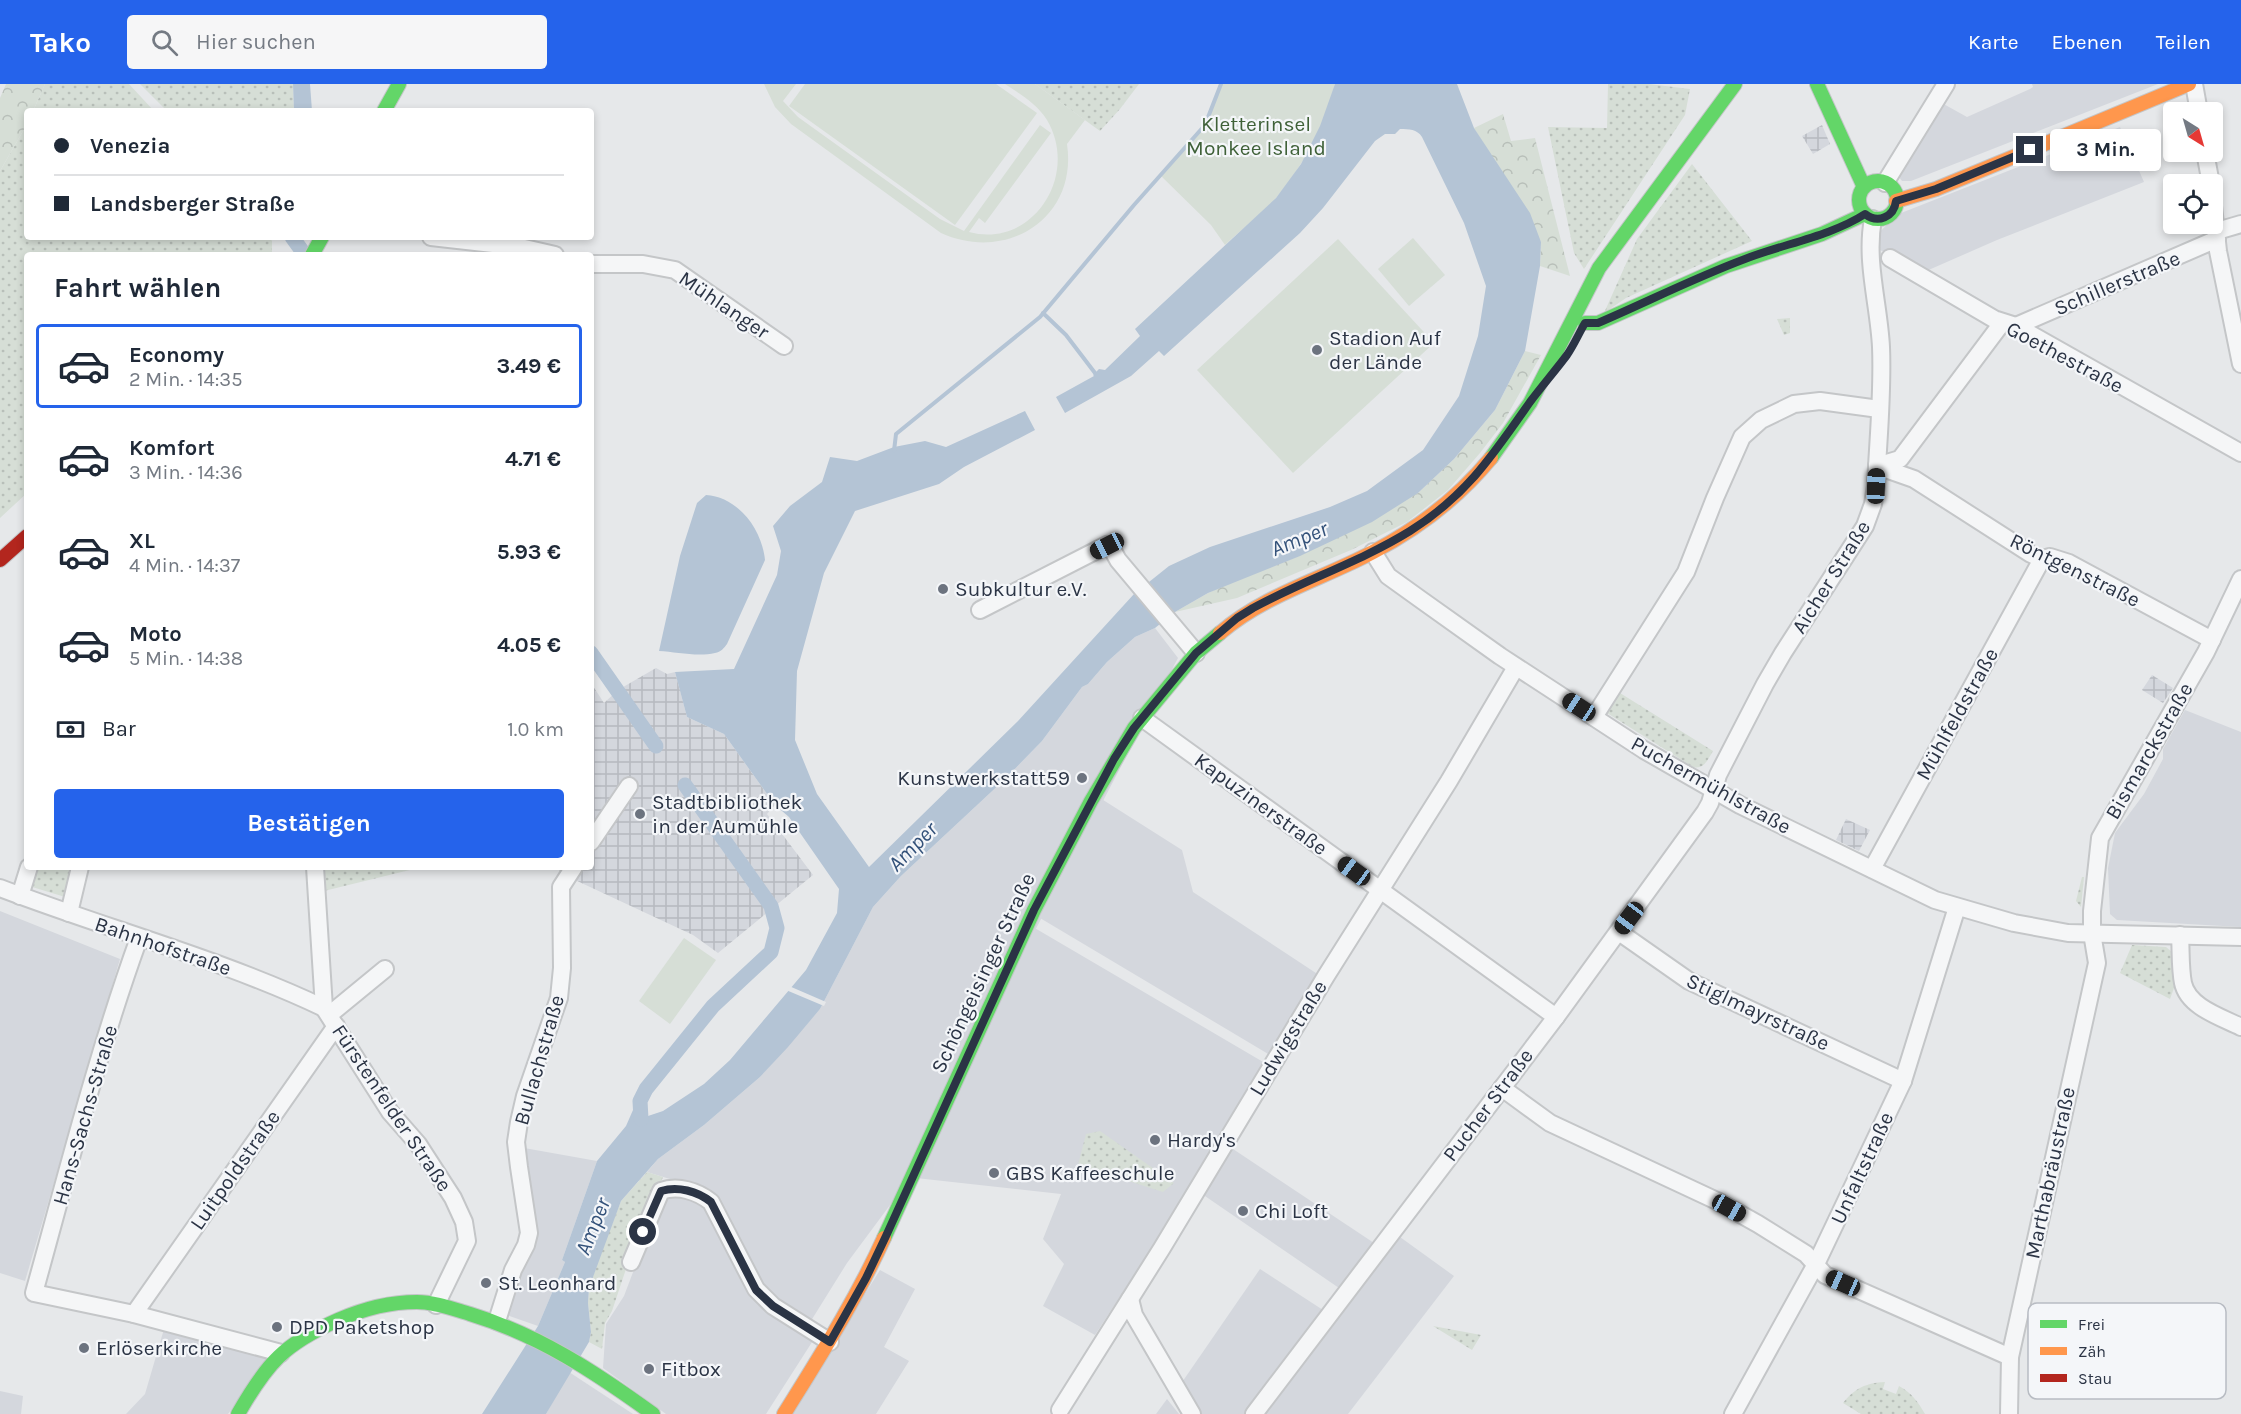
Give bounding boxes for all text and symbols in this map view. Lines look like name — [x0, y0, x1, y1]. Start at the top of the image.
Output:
search box — [127, 15, 547, 69]
text: Tako — [30, 26, 91, 59]
icon: search — [148, 26, 181, 59]
text: Hier suchen — [196, 29, 316, 55]
text: Karte — [1968, 30, 2019, 54]
text: Ebenen — [2052, 30, 2123, 54]
text: Teilen — [2156, 30, 2211, 54]
north arrow — [2163, 102, 2223, 162]
map controls — [2163, 102, 2223, 234]
park label: Kletterinsel Monkee Island — [1186, 112, 1326, 160]
callout: 3 Min. — [2051, 129, 2162, 171]
text: Venezia — [90, 133, 170, 159]
route end — [2016, 136, 2043, 163]
text: 3 Min. — [2076, 138, 2135, 161]
button: locate — [2163, 174, 2223, 234]
text: Landsberger Straße — [90, 191, 295, 217]
street label: Schillerstraße — [2050, 246, 2184, 320]
street label: Mühlanger — [674, 266, 774, 344]
text: Fahrt wählen — [54, 272, 221, 304]
street label: Goethestraße — [2002, 316, 2128, 398]
place label: Stadion Auf der Lände — [1329, 326, 1442, 374]
icon: car — [57, 339, 111, 393]
text: Economy — [129, 342, 224, 368]
marker: Stadion Auf der Lände — [1310, 343, 1324, 357]
text: 3.49 € — [497, 353, 561, 379]
text: 2 Min. · 14:35 — [129, 368, 242, 391]
icon: car — [57, 432, 111, 486]
text: Komfort — [129, 435, 215, 461]
text: 4.71 € — [505, 446, 561, 472]
text: 3 Min. · 14:36 — [129, 461, 243, 484]
car — [1866, 468, 1886, 504]
water label: Amper — [1267, 515, 1333, 562]
street label: Aicher Straße — [1787, 516, 1875, 638]
icon: car — [57, 525, 111, 579]
text: XL — [129, 528, 155, 554]
street label: Röntgenstraße — [2006, 528, 2144, 612]
car — [1087, 530, 1127, 562]
text: 5.93 € — [497, 539, 561, 565]
text: 4 Min. · 14:37 — [129, 554, 240, 577]
place label: Subkultur e.V. — [955, 577, 1087, 601]
marker: Subkultur e.V. — [936, 582, 950, 596]
icon: car — [57, 618, 111, 672]
text: Moto — [129, 621, 182, 647]
text: 4.05 € — [497, 632, 561, 658]
street label: Mühlfeldstraße — [1911, 644, 2003, 784]
text: 5 Min. · 14:38 — [129, 647, 243, 670]
street label: Bismarckstraße — [2100, 679, 2198, 823]
car — [1559, 690, 1599, 724]
icon: cash — [54, 713, 87, 746]
text: Bar — [102, 716, 136, 742]
text: 1.0 km — [507, 718, 564, 741]
street label: Puchermühlstraße — [1627, 731, 1795, 839]
street label: Kapuzinerstraße — [1190, 748, 1332, 860]
place label: Kunstwerkstatt59 — [897, 766, 1070, 790]
marker: Kunstwerkstatt59 — [1075, 771, 1089, 785]
button: Bestätigen — [54, 789, 564, 858]
place label: Stadtbibliothek in der Aumühle — [652, 790, 803, 838]
marker: Stadtbibliothek in der Aumühle — [633, 807, 647, 821]
water label: Amper — [883, 815, 944, 877]
car — [1334, 853, 1374, 889]
street label: Schöngeisinger Straße — [926, 869, 1040, 1077]
car — [1611, 898, 1647, 938]
street label: Bahnhofstraße — [92, 911, 234, 981]
street label: Stiglmayrstraße — [1683, 968, 1833, 1056]
street label: Ludwigstraße — [1244, 976, 1332, 1100]
street label: Bullachstraße — [509, 992, 569, 1128]
street label: Fürstenfelder Straße — [327, 1020, 457, 1196]
street label: Hans-Sachs-Straße — [48, 1022, 122, 1208]
street label: Pucher Straße — [1438, 1044, 1538, 1166]
street label: Marthabräustraße — [2020, 1085, 2080, 1261]
street label: Luitpoldstraße — [185, 1106, 285, 1234]
street label: Unfaltstraße — [1826, 1108, 1898, 1228]
place label: Hardy's — [1167, 1128, 1236, 1152]
marker: Hardy's — [1148, 1133, 1162, 1147]
place label: GBS Kaffeeschule — [1006, 1161, 1174, 1185]
marker: GBS Kaffeeschule — [987, 1166, 1001, 1180]
car — [1709, 1191, 1749, 1225]
water label: Amper — [570, 1193, 617, 1259]
place label: Chi Loft — [1255, 1199, 1328, 1223]
marker: Chi Loft — [1236, 1204, 1250, 1218]
route start — [629, 1218, 656, 1245]
car — [1823, 1267, 1863, 1299]
place label: St. Leonhard — [498, 1271, 616, 1295]
marker: St. Leonhard — [479, 1276, 493, 1290]
legend — [2028, 1303, 2226, 1399]
place label: DPD Paketshop — [289, 1315, 435, 1339]
text: Frei — [2078, 1315, 2105, 1334]
marker: DPD Paketshop — [270, 1320, 284, 1334]
place label: Erlöserkirche — [96, 1336, 222, 1360]
marker: Erlöserkirche — [77, 1341, 91, 1355]
text: Zäh — [2078, 1342, 2106, 1361]
place label: Fitbox — [661, 1357, 721, 1381]
marker: Fitbox — [642, 1362, 656, 1376]
text: Stau — [2078, 1369, 2112, 1388]

